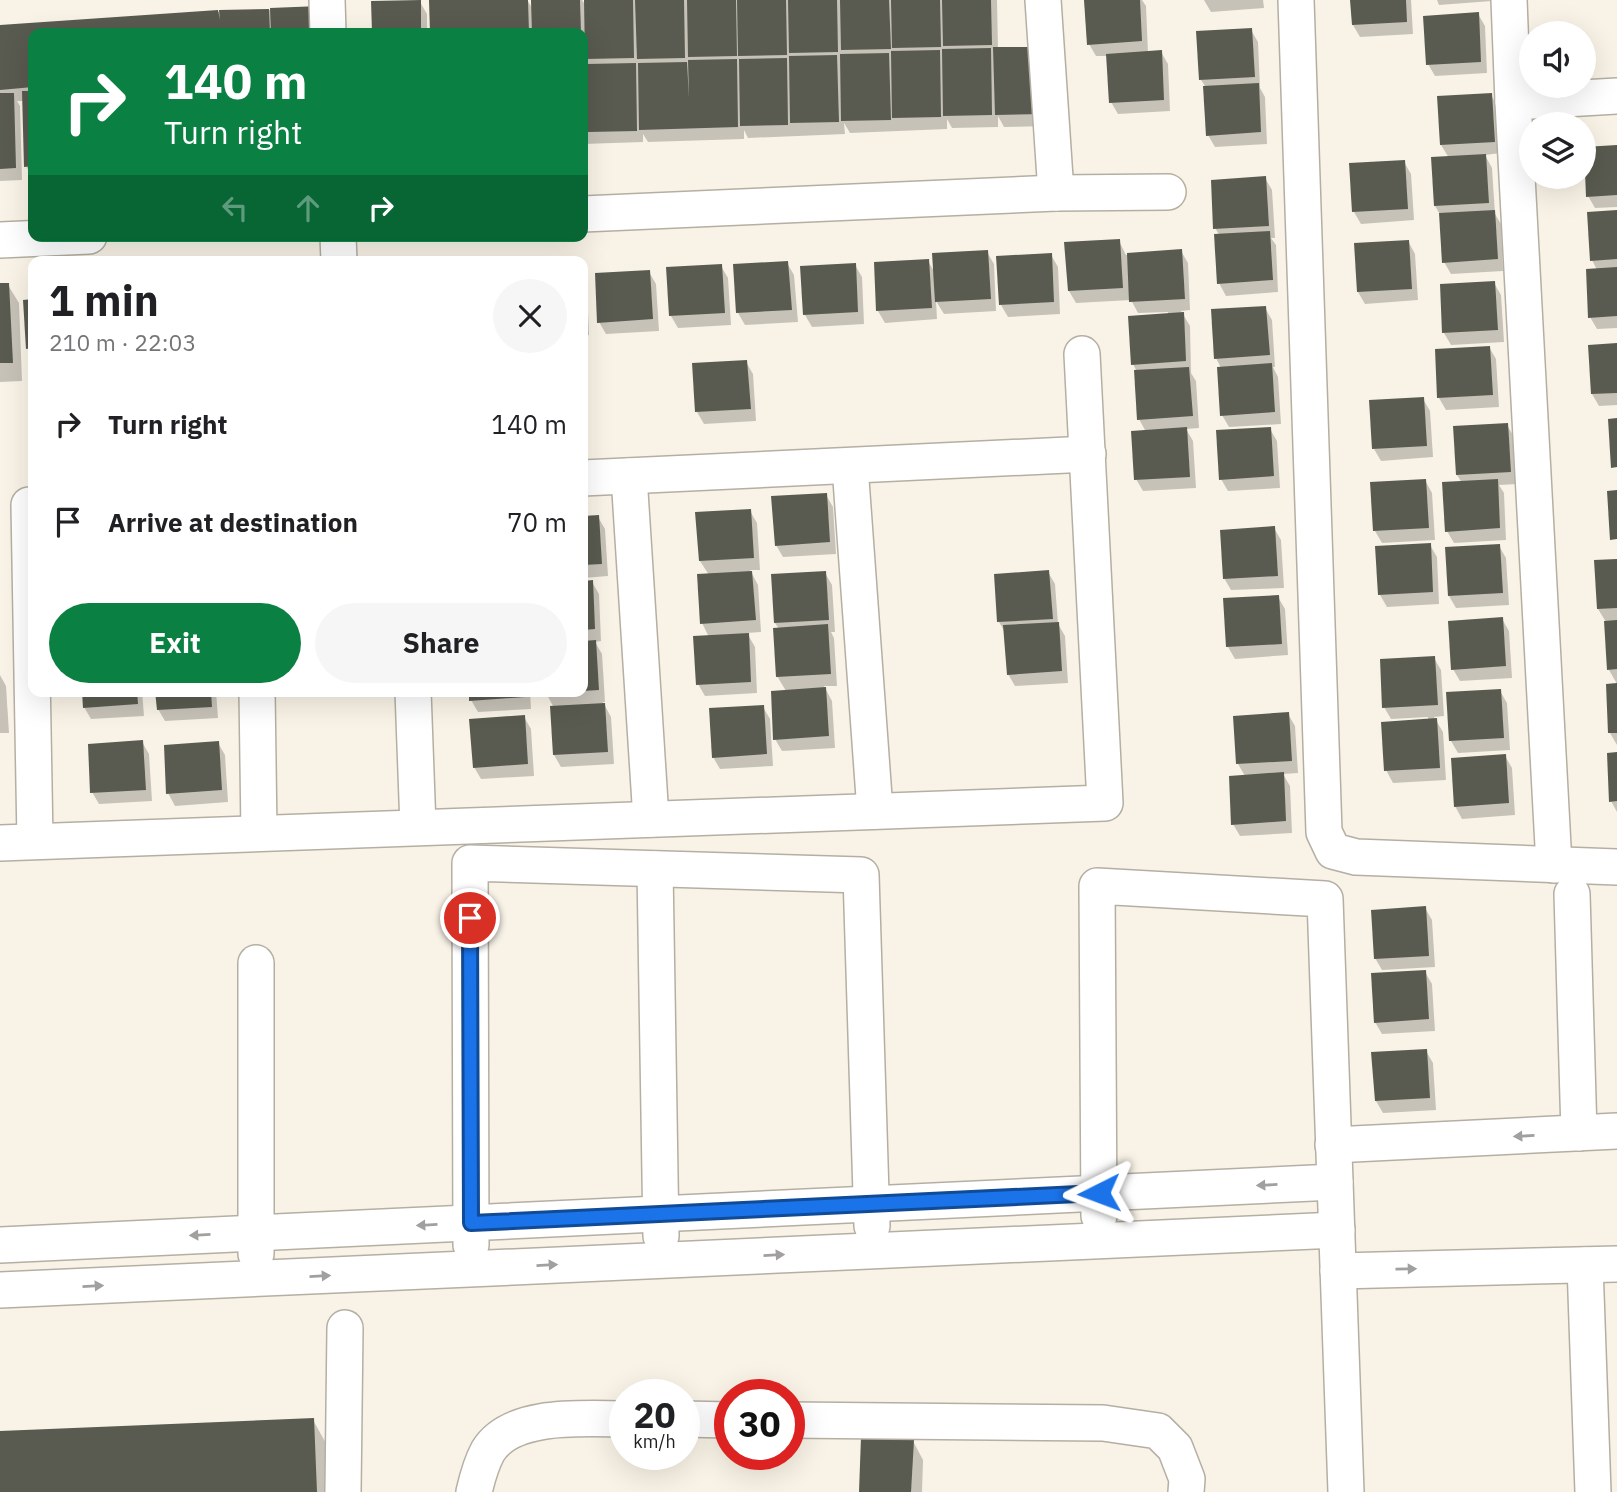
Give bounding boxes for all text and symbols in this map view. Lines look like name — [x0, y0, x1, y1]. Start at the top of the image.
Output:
map controls — [1519, 21, 1596, 189]
button: sound — [1519, 21, 1596, 98]
text: 140 m — [164, 49, 308, 112]
icon: right — [49, 56, 140, 147]
text: Turn right — [164, 111, 302, 153]
button: layers — [1519, 112, 1596, 189]
icon: left — [216, 189, 254, 227]
icon: ahead — [289, 189, 327, 227]
icon: right — [362, 189, 400, 227]
text: 1 min — [49, 273, 159, 328]
button: close — [493, 279, 567, 353]
text: 210 m · 22:03 — [49, 327, 196, 357]
icon: right — [49, 405, 87, 443]
text: Turn right — [108, 407, 227, 441]
text: 140 m — [491, 407, 567, 441]
icon: arrive — [49, 503, 87, 541]
text: Arrive at destination — [108, 505, 358, 539]
text: 70 m — [507, 505, 567, 539]
button: Exit — [49, 603, 301, 683]
button: Share — [315, 603, 567, 683]
pin — [440, 888, 500, 948]
icon: arrive — [451, 899, 489, 937]
one-way arrow — [1513, 1130, 1535, 1141]
position arrow — [1062, 1156, 1136, 1230]
one-way arrow — [1255, 1180, 1277, 1191]
one-way arrow — [416, 1219, 438, 1230]
one-way arrow — [189, 1230, 211, 1241]
one-way arrow — [764, 1250, 786, 1261]
one-way arrow — [536, 1260, 558, 1271]
one-way arrow — [1395, 1264, 1417, 1275]
one-way arrow — [309, 1270, 331, 1281]
one-way arrow — [82, 1281, 104, 1292]
speed limit sign: 30 — [714, 1379, 805, 1470]
text: 20 — [633, 1392, 676, 1438]
text: km/h — [633, 1430, 676, 1453]

